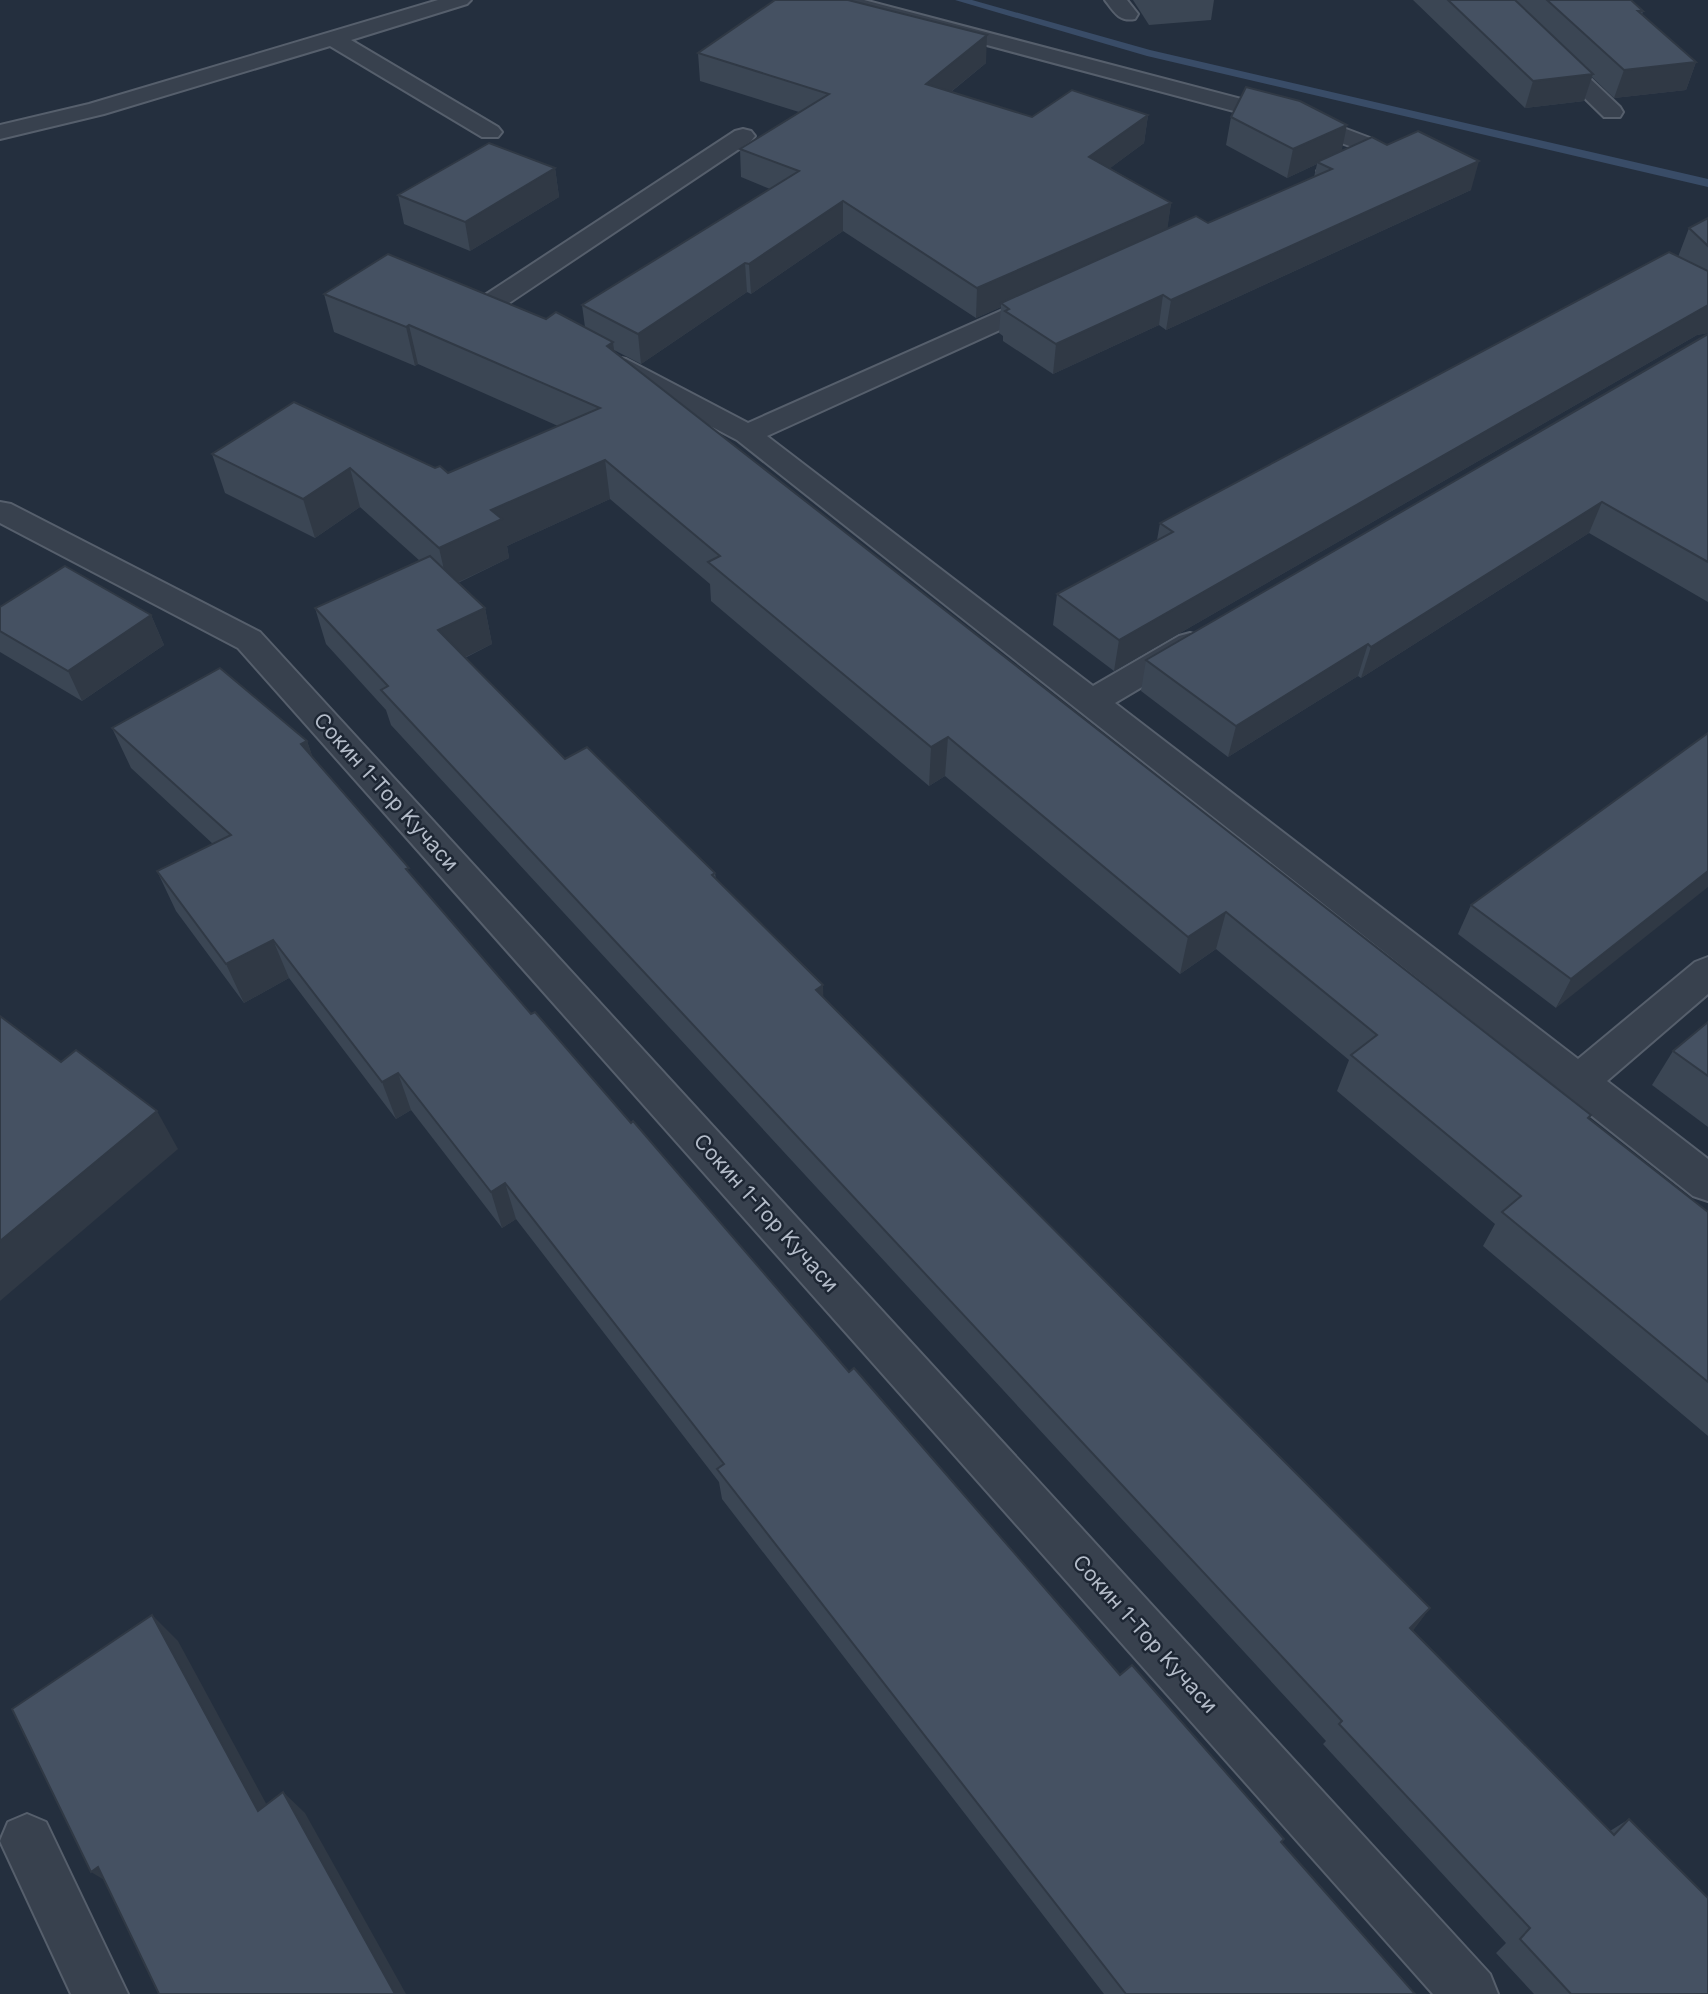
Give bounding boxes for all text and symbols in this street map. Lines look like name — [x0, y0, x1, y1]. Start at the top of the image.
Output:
street label: Сокин 1-Тор Kучаси — [309, 707, 464, 876]
street label: Сокин 1-Тор Kучаси — [689, 1128, 844, 1297]
street label: Сокин 1-Тор Kучаси — [1068, 1549, 1223, 1718]

